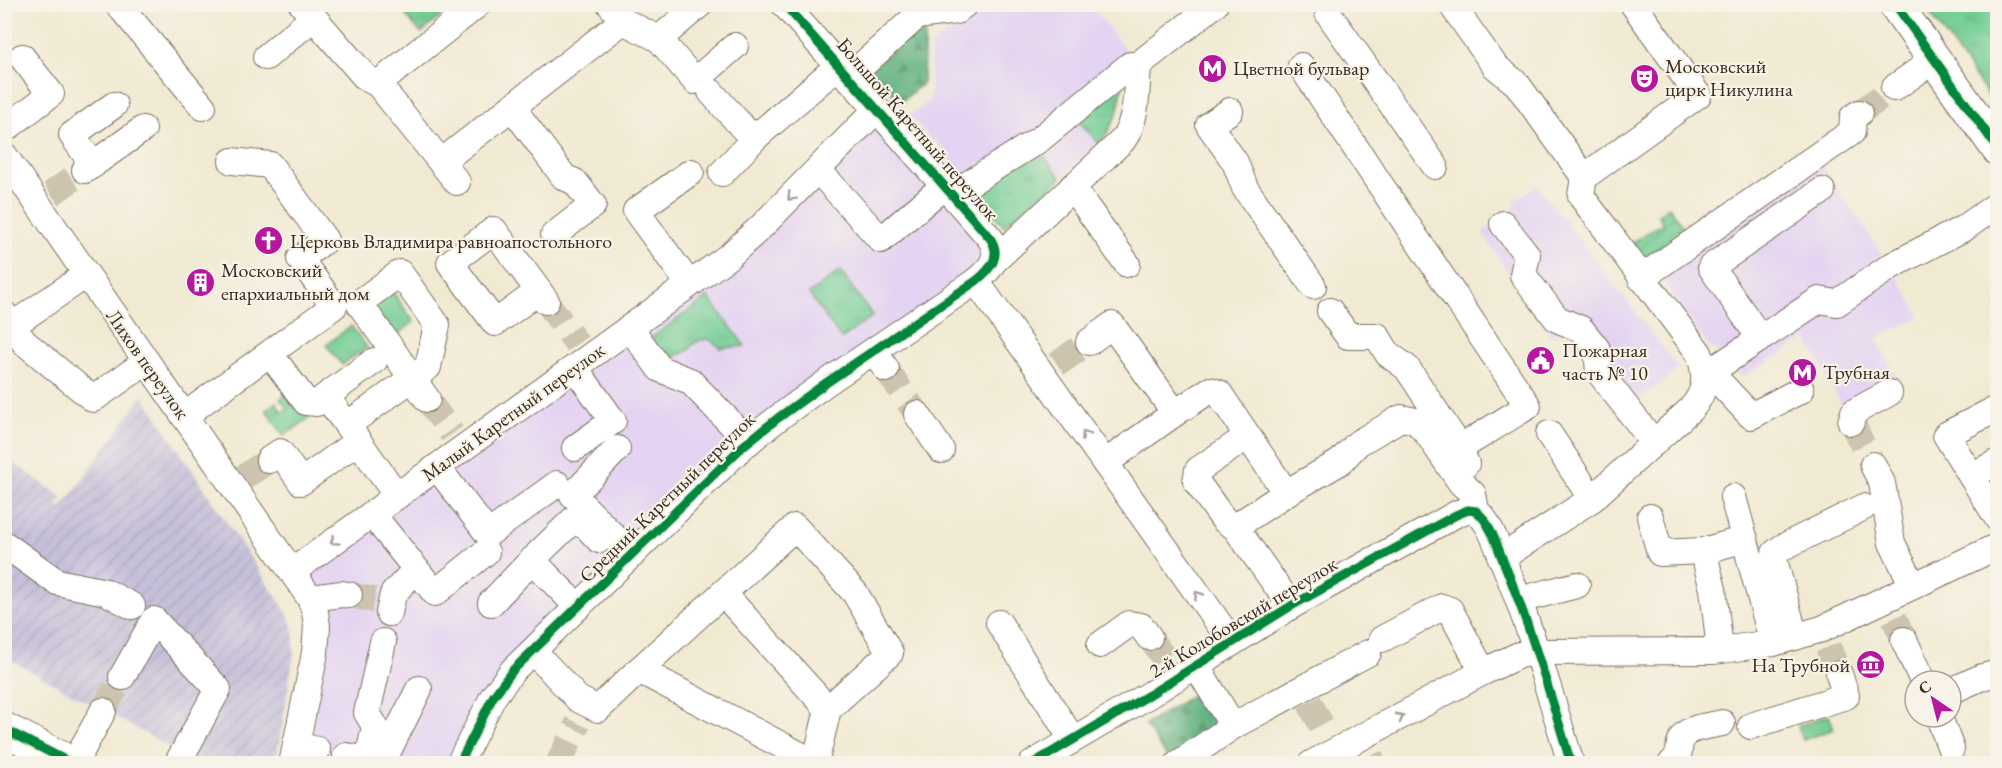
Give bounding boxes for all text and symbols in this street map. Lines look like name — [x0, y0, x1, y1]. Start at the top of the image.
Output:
street label: Большой Каретный переулок — [831, 32, 1005, 227]
metro station icon: Цветной бульвар — [1196, 52, 1228, 84]
place label: Московский цирк Никулина — [1665, 53, 1793, 102]
place label: Цветной бульвар — [1233, 55, 1369, 81]
theatre icon: Московский цирк Никулина — [1628, 62, 1660, 94]
one-way arrow — [788, 190, 798, 201]
church icon: Церковь Владимира равноапостольного — [253, 225, 285, 257]
place label: Церковь Владимира равноапостольного — [290, 228, 612, 254]
place label: Московский епархиальный дом — [221, 257, 370, 306]
building icon: Московский епархиальный дом — [184, 266, 216, 298]
street label: Лихов переулок — [100, 304, 196, 425]
street label: Малый Каретный переулок — [416, 337, 610, 487]
place label: Пожарная часть № 10 — [1562, 337, 1648, 386]
public building icon: Пожарная часть № 10 — [1525, 345, 1557, 377]
metro station icon: Трубная — [1786, 356, 1818, 388]
place label: Трубная — [1823, 359, 1890, 385]
street label: Средний Каретный переулок — [573, 406, 761, 588]
one-way arrow — [1081, 431, 1092, 442]
one-way arrow — [330, 534, 341, 545]
street label: 2-й Колобовский переулок — [1144, 550, 1342, 684]
one-way arrow — [1194, 590, 1205, 601]
museum icon: На Трубной — [1855, 649, 1887, 681]
place label: На Трубной — [1751, 652, 1850, 678]
north arrow — [1903, 669, 1963, 729]
text: С — [1914, 675, 1935, 699]
one-way arrow — [1393, 712, 1404, 724]

